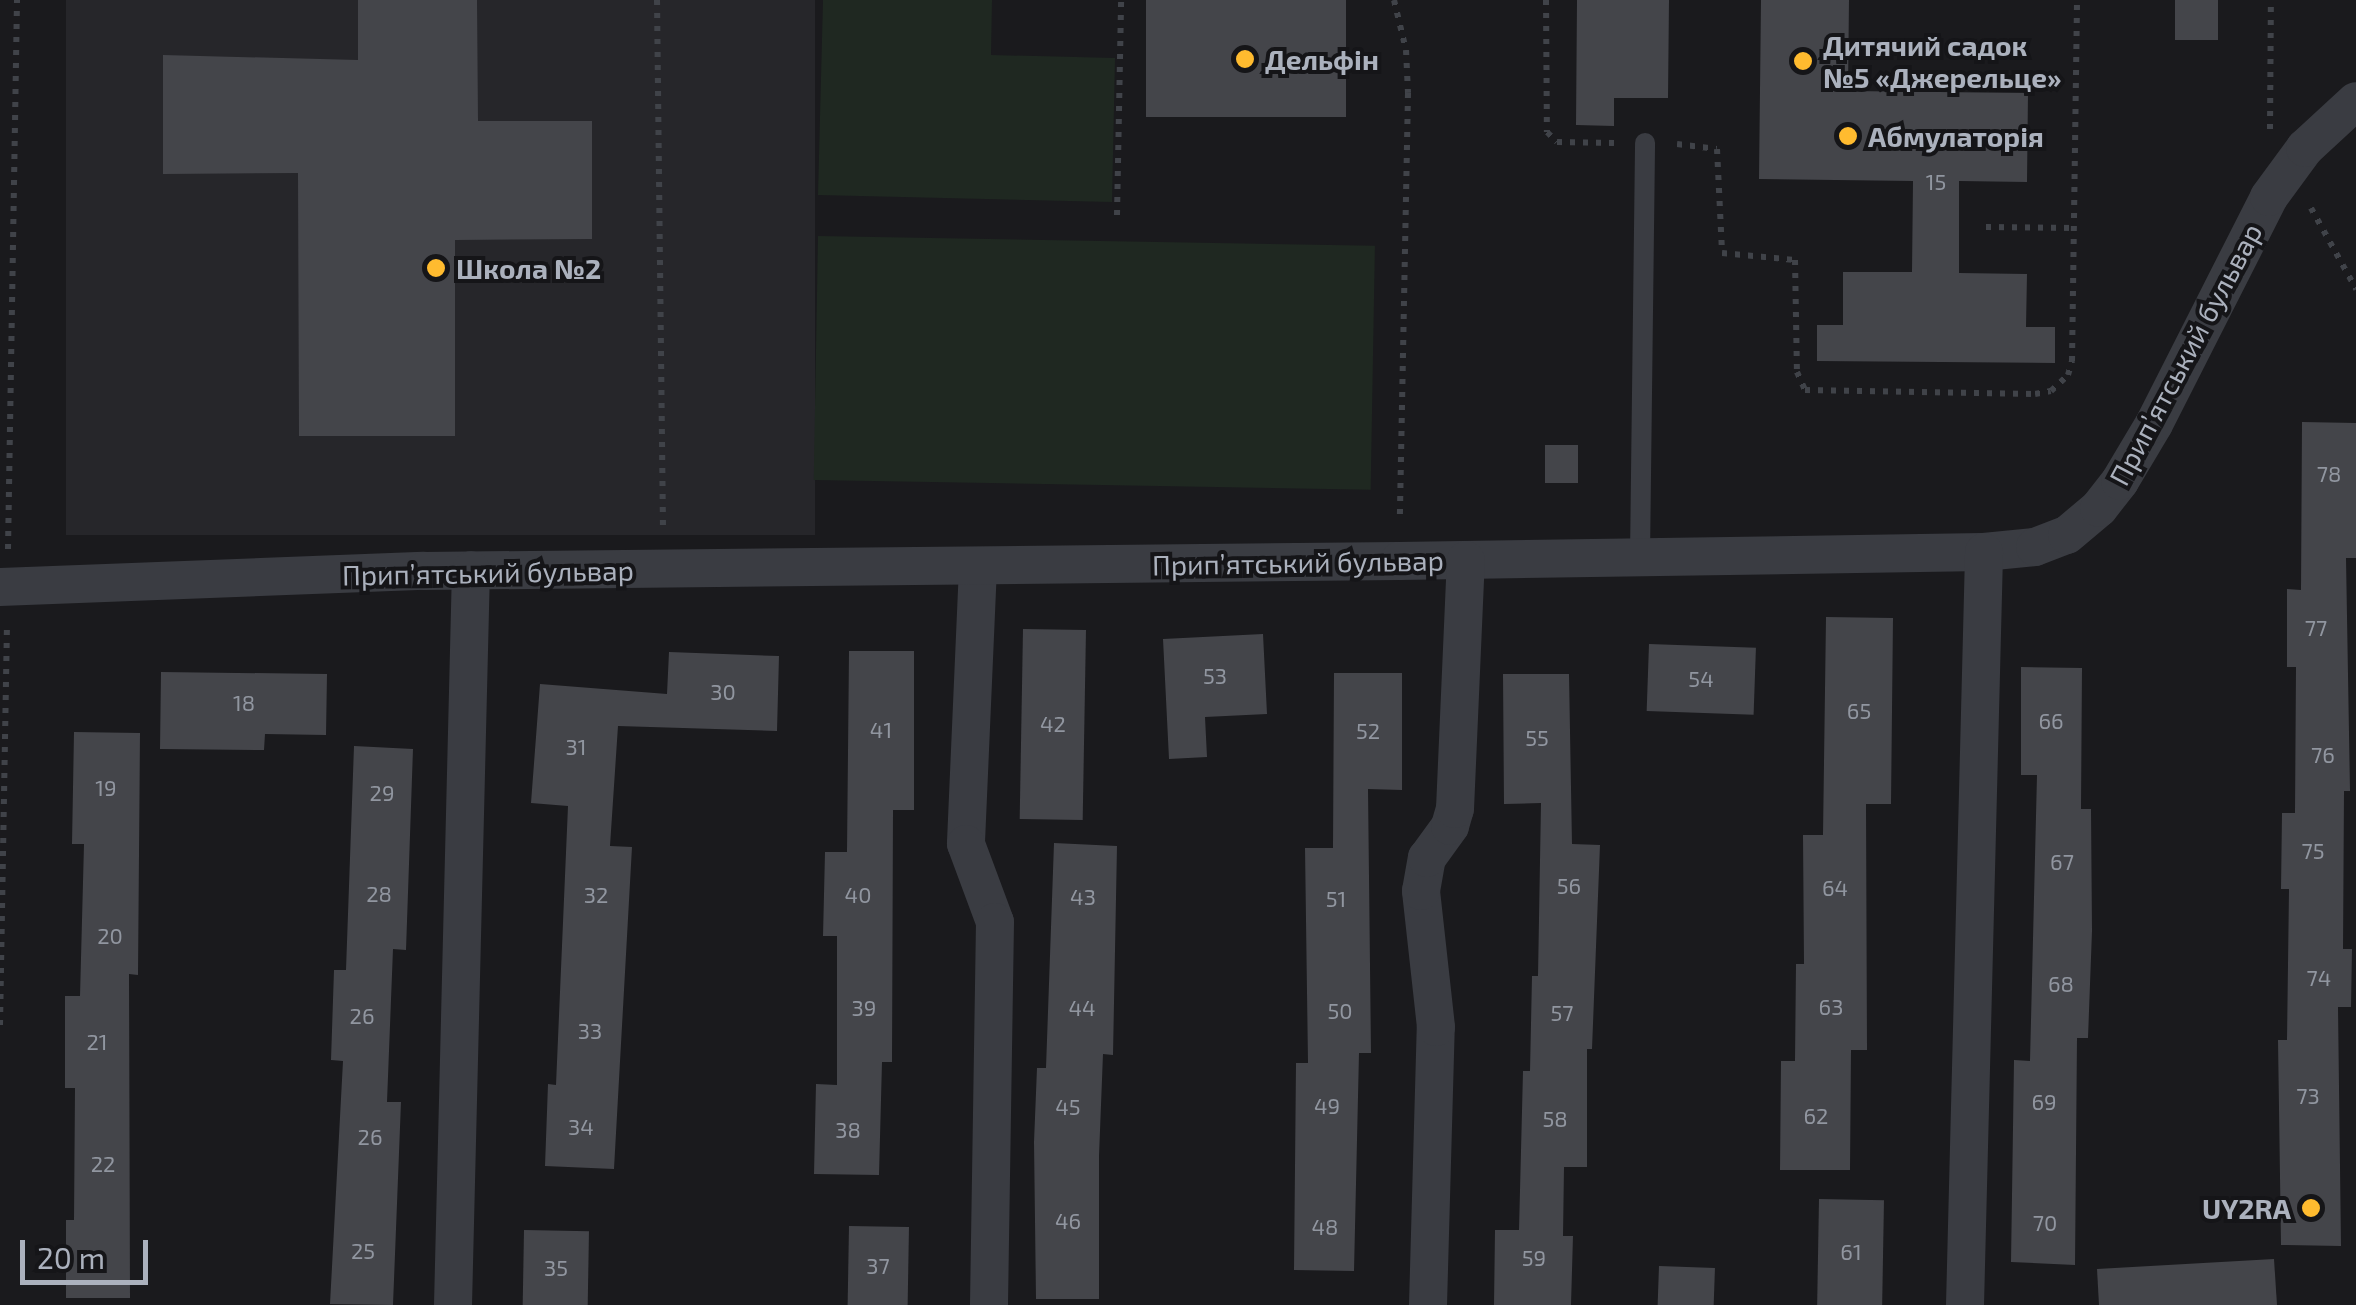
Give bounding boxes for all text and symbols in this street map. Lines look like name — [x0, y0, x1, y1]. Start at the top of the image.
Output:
place label: Дитячий садок №5 «Джерельце» — [1823, 28, 2062, 94]
place label: Дельфін — [1265, 42, 1379, 76]
marker: Дельфін — [1234, 48, 1256, 70]
marker: Дитячий садок №5 «Джерельце» — [1792, 50, 1814, 72]
place label: Абмулаторія — [1868, 119, 2044, 153]
marker: Абмулаторія — [1837, 125, 1859, 147]
house number: 15 — [1926, 169, 1946, 195]
street label: Припʼятський бульвар — [2102, 217, 2268, 491]
place label: Школа №2 — [456, 251, 601, 285]
marker: Школа №2 — [425, 257, 447, 279]
house number: 78 — [2317, 461, 2341, 487]
street label: Припʼятський бульвар — [1152, 543, 1444, 581]
street label: Припʼятський бульвар — [342, 553, 634, 591]
house number: 77 — [2305, 615, 2327, 641]
house number: 53 — [1203, 663, 1227, 689]
house number: 54 — [1688, 666, 1714, 692]
house number: 30 — [710, 679, 736, 705]
house number: 18 — [233, 690, 255, 716]
house number: 65 — [1847, 698, 1871, 724]
house number: 66 — [2038, 708, 2064, 734]
house number: 42 — [1040, 711, 1066, 737]
house number: 41 — [870, 717, 892, 743]
house number: 52 — [1356, 718, 1380, 744]
house number: 55 — [1525, 725, 1549, 751]
house number: 31 — [566, 734, 586, 760]
house number: 76 — [2311, 742, 2335, 768]
house number: 19 — [95, 775, 117, 801]
house number: 29 — [370, 780, 394, 806]
house number: 75 — [2301, 838, 2325, 864]
house number: 67 — [2050, 849, 2074, 875]
house number: 56 — [1557, 873, 1581, 899]
house number: 64 — [1822, 875, 1848, 901]
house number: 28 — [366, 881, 392, 907]
house number: 32 — [584, 882, 608, 908]
house number: 40 — [845, 882, 871, 908]
house number: 43 — [1070, 884, 1096, 910]
house number: 51 — [1326, 886, 1346, 912]
house number: 20 — [97, 923, 123, 949]
house number: 74 — [2307, 965, 2331, 991]
house number: 68 — [2048, 971, 2074, 997]
house number: 63 — [1819, 994, 1843, 1020]
house number: 39 — [852, 995, 876, 1021]
house number: 44 — [1068, 995, 1096, 1021]
house number: 50 — [1327, 998, 1353, 1024]
house number: 57 — [1550, 1000, 1574, 1026]
house number: 26 — [350, 1003, 374, 1029]
house number: 33 — [578, 1018, 602, 1044]
house number: 21 — [86, 1029, 108, 1055]
house number: 73 — [2296, 1083, 2320, 1109]
house number: 69 — [2031, 1089, 2057, 1115]
house number: 49 — [1314, 1093, 1340, 1119]
house number: 45 — [1055, 1094, 1081, 1120]
house number: 62 — [1804, 1103, 1828, 1129]
house number: 58 — [1542, 1106, 1568, 1132]
house number: 34 — [568, 1114, 594, 1140]
house number: 38 — [835, 1117, 861, 1143]
house number: 26 — [358, 1124, 382, 1150]
house number: 22 — [91, 1151, 115, 1177]
place label: UY2RA — [2202, 1191, 2291, 1225]
marker: UY2RA — [2300, 1197, 2322, 1219]
house number: 46 — [1055, 1208, 1081, 1234]
house number: 70 — [2033, 1210, 2057, 1236]
house number: 48 — [1312, 1214, 1338, 1240]
scale bar — [25, 1220, 152, 1282]
house number: 25 — [351, 1238, 375, 1264]
text: 20 m — [37, 1239, 105, 1275]
house number: 61 — [1840, 1239, 1862, 1265]
house number: 59 — [1522, 1245, 1546, 1271]
house number: 37 — [866, 1253, 890, 1279]
house number: 35 — [544, 1255, 568, 1281]

